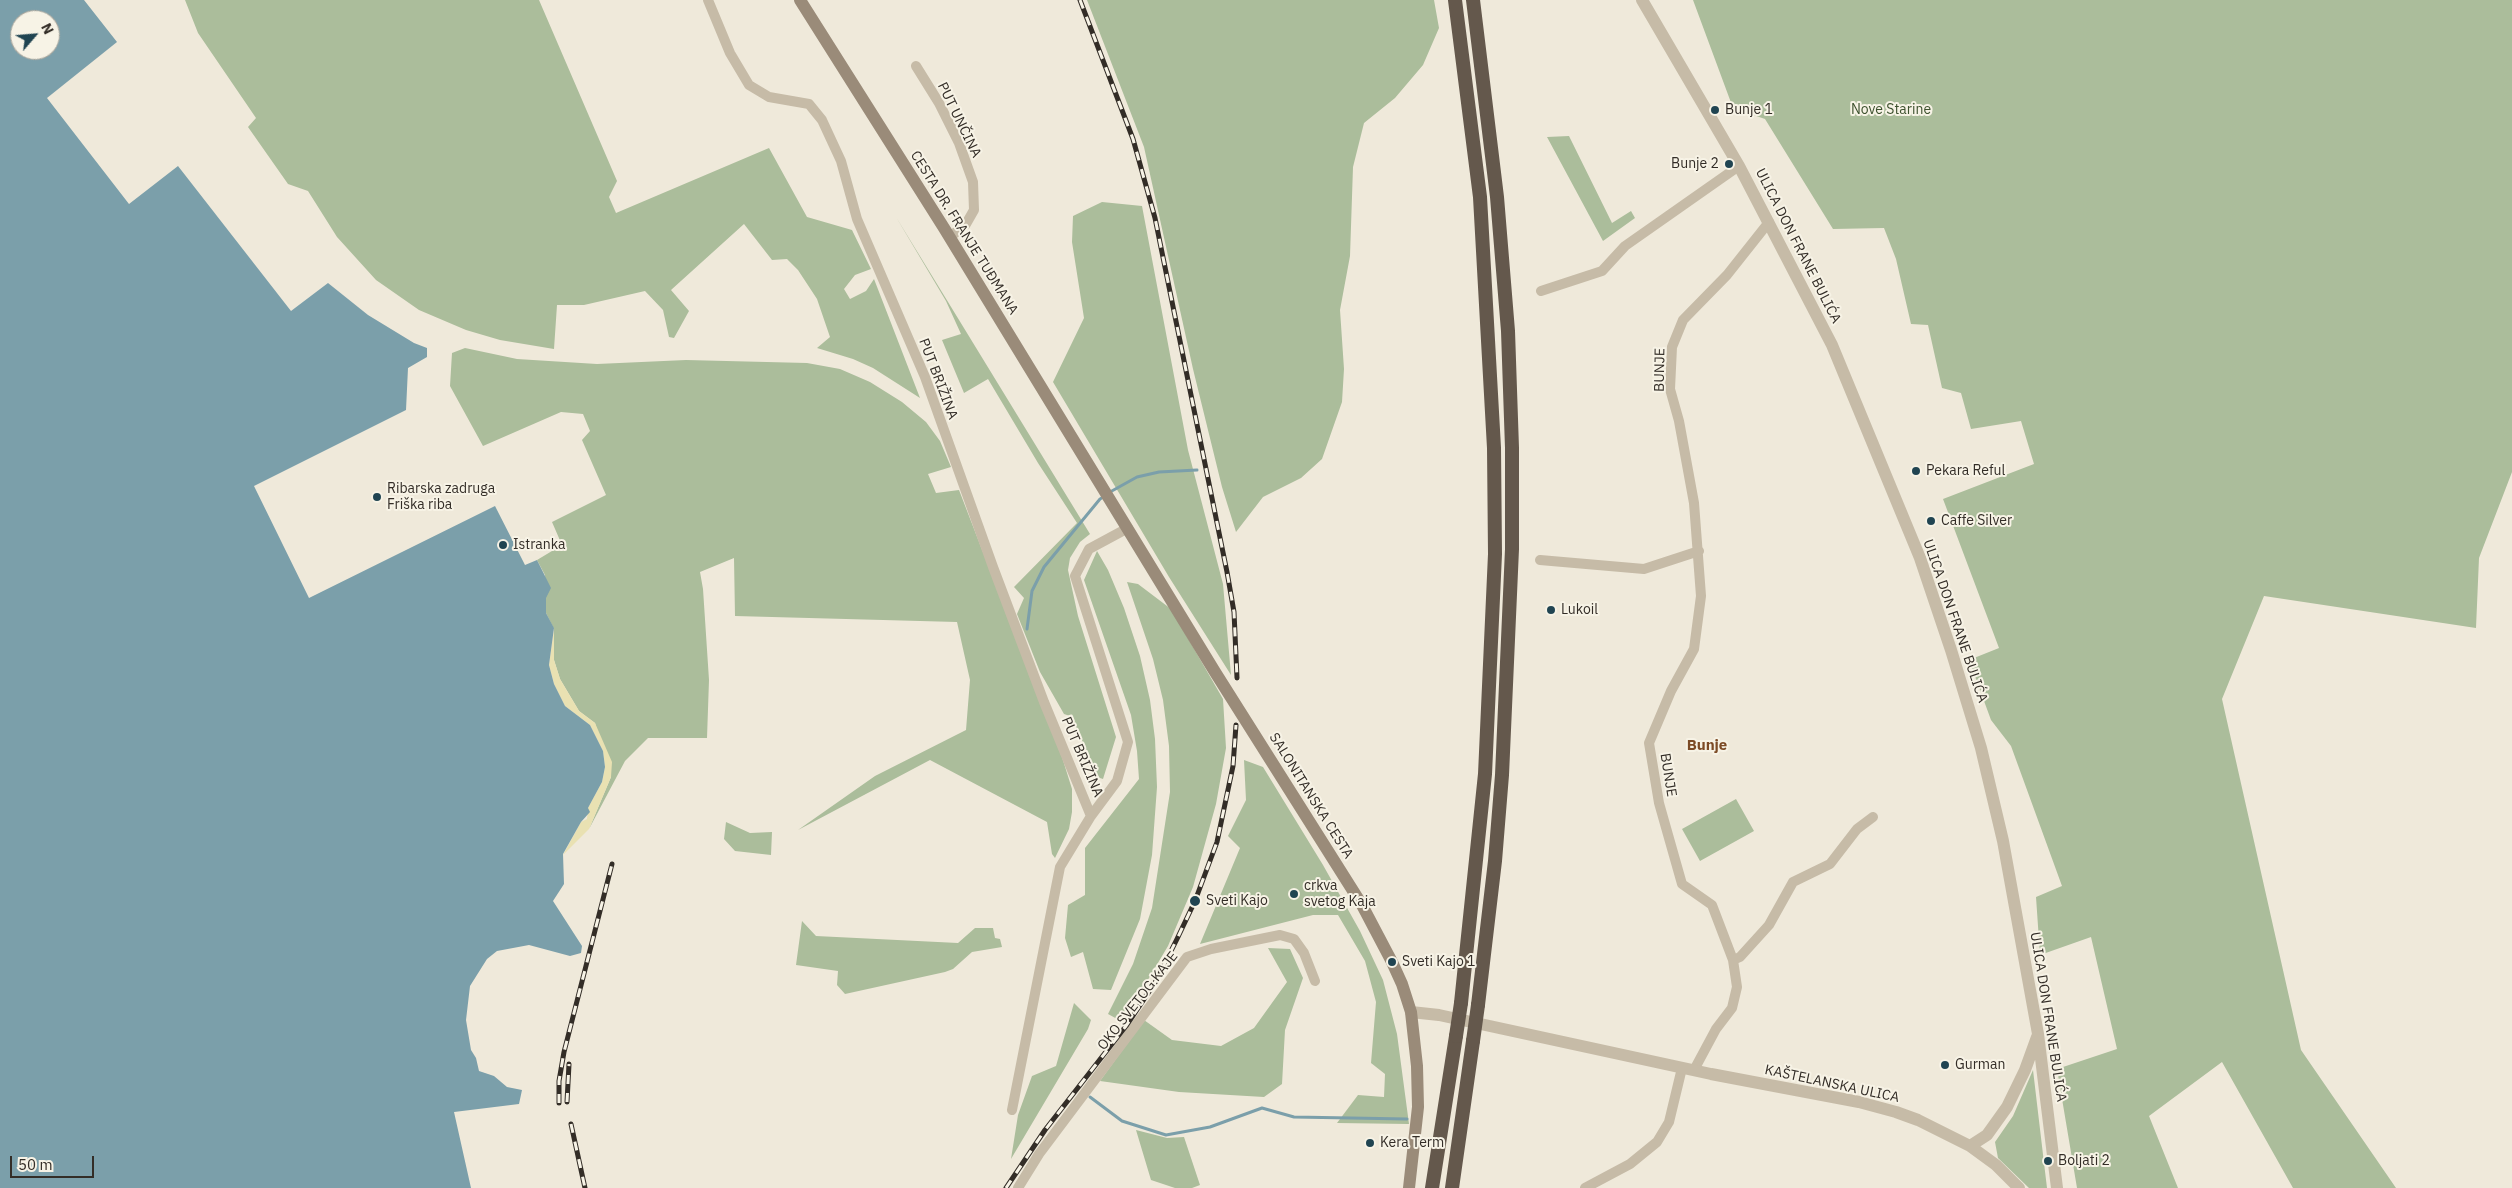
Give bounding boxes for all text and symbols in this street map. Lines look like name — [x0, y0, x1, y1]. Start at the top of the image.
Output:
north arrow — [10, 10, 60, 60]
text: N — [37, 20, 58, 37]
street label: PUT UNČINA — [934, 80, 984, 160]
place label: Bunje 1 — [1725, 102, 1773, 118]
park label: Nove Starine — [1851, 102, 1931, 118]
marker: Bunje 1 — [1709, 104, 1721, 116]
street label: CESTA DR. FRANJE TUĐMANA — [907, 148, 1021, 318]
place label: Bunje 2 — [1671, 156, 1719, 172]
marker: Bunje 2 — [1723, 158, 1735, 170]
street label: ULICA DON FRANE BULIĆA — [1752, 166, 1844, 326]
street label: PUT BRIŽINA — [915, 336, 961, 422]
street label: BUNJE — [1651, 348, 1669, 392]
place label: Pekara Reful — [1926, 463, 2005, 479]
marker: Pekara Reful — [1910, 465, 1922, 477]
place label: Ribarska zadruga Friška riba — [387, 481, 495, 514]
marker: Ribarska zadruga Friška riba — [371, 491, 383, 503]
place label: Caffe Silver — [1941, 513, 2012, 529]
marker: Caffe Silver — [1925, 515, 1937, 527]
place label: Istranka — [513, 537, 566, 553]
street label: ULICA DON FRANE BULIĆA — [1919, 537, 1991, 705]
marker: Istranka — [497, 539, 509, 551]
place label: Lukoil — [1561, 602, 1598, 618]
marker: Lukoil — [1545, 604, 1557, 616]
street label: PUT BRIŽINA — [1058, 714, 1106, 800]
street label: SALONITANSKA CESTA — [1265, 730, 1357, 862]
district label: Bunje — [1687, 737, 1727, 755]
street label: BUNJE — [1656, 752, 1680, 798]
place label: crkva svetog Kaja — [1304, 878, 1376, 910]
marker: crkva svetog Kaja — [1288, 888, 1300, 900]
place label: Sveti Kajo — [1206, 893, 1268, 909]
marker: Sveti Kajo — [1188, 894, 1202, 908]
street label: ULICA DON FRANE BULIĆA — [2026, 931, 2070, 1103]
street label: OKO SVETOG KAJE — [1094, 948, 1182, 1054]
place label: Sveti Kajo 1 — [1402, 954, 1475, 970]
marker: Sveti Kajo 1 — [1386, 956, 1398, 968]
place label: Gurman — [1955, 1057, 2005, 1073]
marker: Gurman — [1939, 1059, 1951, 1071]
street label: KAŠTELANSKA ULICA — [1763, 1062, 1901, 1106]
place label: Kera Term — [1380, 1135, 1444, 1151]
marker: Kera Term — [1364, 1137, 1376, 1149]
scale bar — [12, 1146, 96, 1178]
place label: Boljati 2 — [2058, 1153, 2110, 1169]
text: 50 m — [18, 1155, 53, 1174]
marker: Boljati 2 — [2042, 1155, 2054, 1167]

